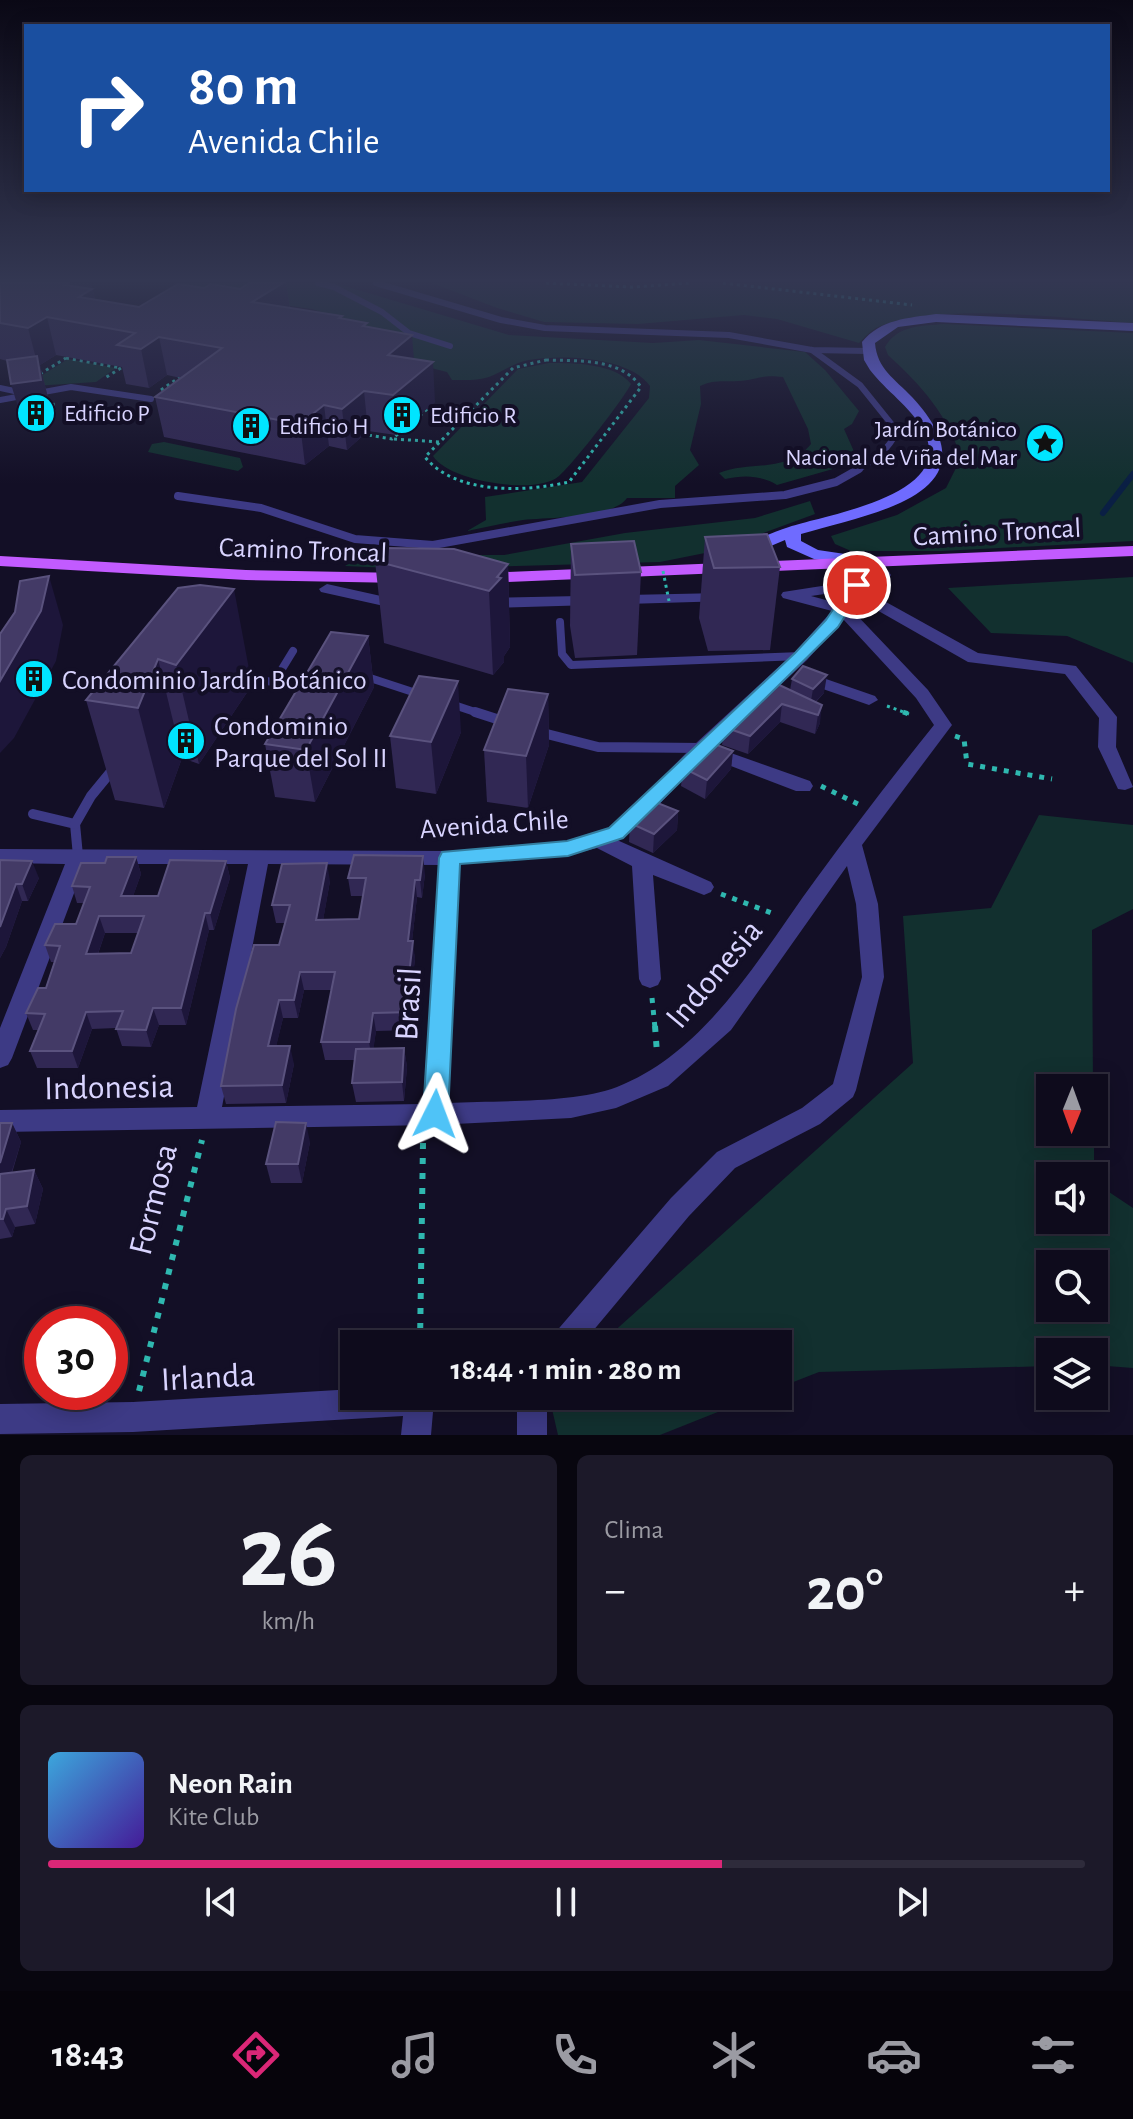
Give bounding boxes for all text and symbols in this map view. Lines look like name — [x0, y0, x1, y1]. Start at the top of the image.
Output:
icon: right — [56, 56, 160, 160]
text: 80 m — [188, 59, 298, 115]
text: Avenida Chile — [188, 124, 380, 160]
building icon: Edificio P — [15, 392, 57, 434]
building icon: Edificio R — [381, 394, 423, 436]
place label: Edificio P — [64, 402, 150, 426]
place label: Edificio R — [430, 404, 517, 428]
building icon: Edificio H — [230, 405, 272, 447]
place label: Edificio H — [279, 415, 369, 439]
place label: Jardín Botánico Nacional de Viña del Mar — [785, 418, 1017, 470]
place icon: Jardín Botánico Nacional de Viña del Mar — [1024, 422, 1066, 464]
street label: Camino Troncal — [912, 515, 1082, 551]
street label: Camino Troncal — [218, 534, 388, 568]
pin — [823, 551, 891, 619]
icon: arrive — [835, 563, 879, 607]
building icon: Condominio Jardín Botánico — [13, 658, 55, 700]
place label: Condominio Jardín Botánico — [62, 667, 367, 695]
place label: Condominio Parque del Sol II — [214, 713, 387, 773]
building icon: Condominio Parque del Sol II — [165, 720, 207, 762]
street label: Avenida Chile — [419, 806, 569, 844]
street label: Indonesia — [660, 914, 769, 1035]
street label: Brasil — [390, 967, 428, 1042]
street label: Indonesia — [44, 1070, 174, 1106]
position arrow — [393, 1072, 477, 1156]
north arrow — [1036, 1074, 1108, 1146]
map controls — [1036, 1074, 1108, 1410]
street label: Formosa — [124, 1141, 184, 1258]
button: sound — [1036, 1162, 1108, 1234]
button: search — [1036, 1250, 1108, 1322]
speed limit sign: 30 — [24, 1306, 128, 1410]
button: layers — [1036, 1338, 1108, 1410]
text: 18:44 · 1 min · 280 m — [450, 1355, 682, 1385]
street label: Irlanda — [160, 1359, 256, 1397]
text: 26 — [239, 1502, 338, 1606]
text: Clima — [605, 1517, 664, 1543]
text: 20° — [806, 1561, 883, 1621]
text: − — [605, 1569, 626, 1613]
text: + — [1064, 1569, 1085, 1613]
text: km/h — [261, 1608, 315, 1634]
text: Neon Rain — [168, 1769, 293, 1799]
text: Kite Club — [168, 1804, 259, 1830]
icon: previous — [199, 1880, 243, 1924]
icon: pause — [544, 1880, 588, 1924]
icon: next — [890, 1880, 934, 1924]
icon: directions — [228, 2027, 284, 2083]
icon: music — [387, 2027, 443, 2083]
icon: phone — [547, 2027, 603, 2083]
icon: climate — [706, 2027, 762, 2083]
icon: car — [866, 2027, 922, 2083]
icon: filters — [1025, 2027, 1081, 2083]
text: 18:43 — [52, 2037, 124, 2073]

